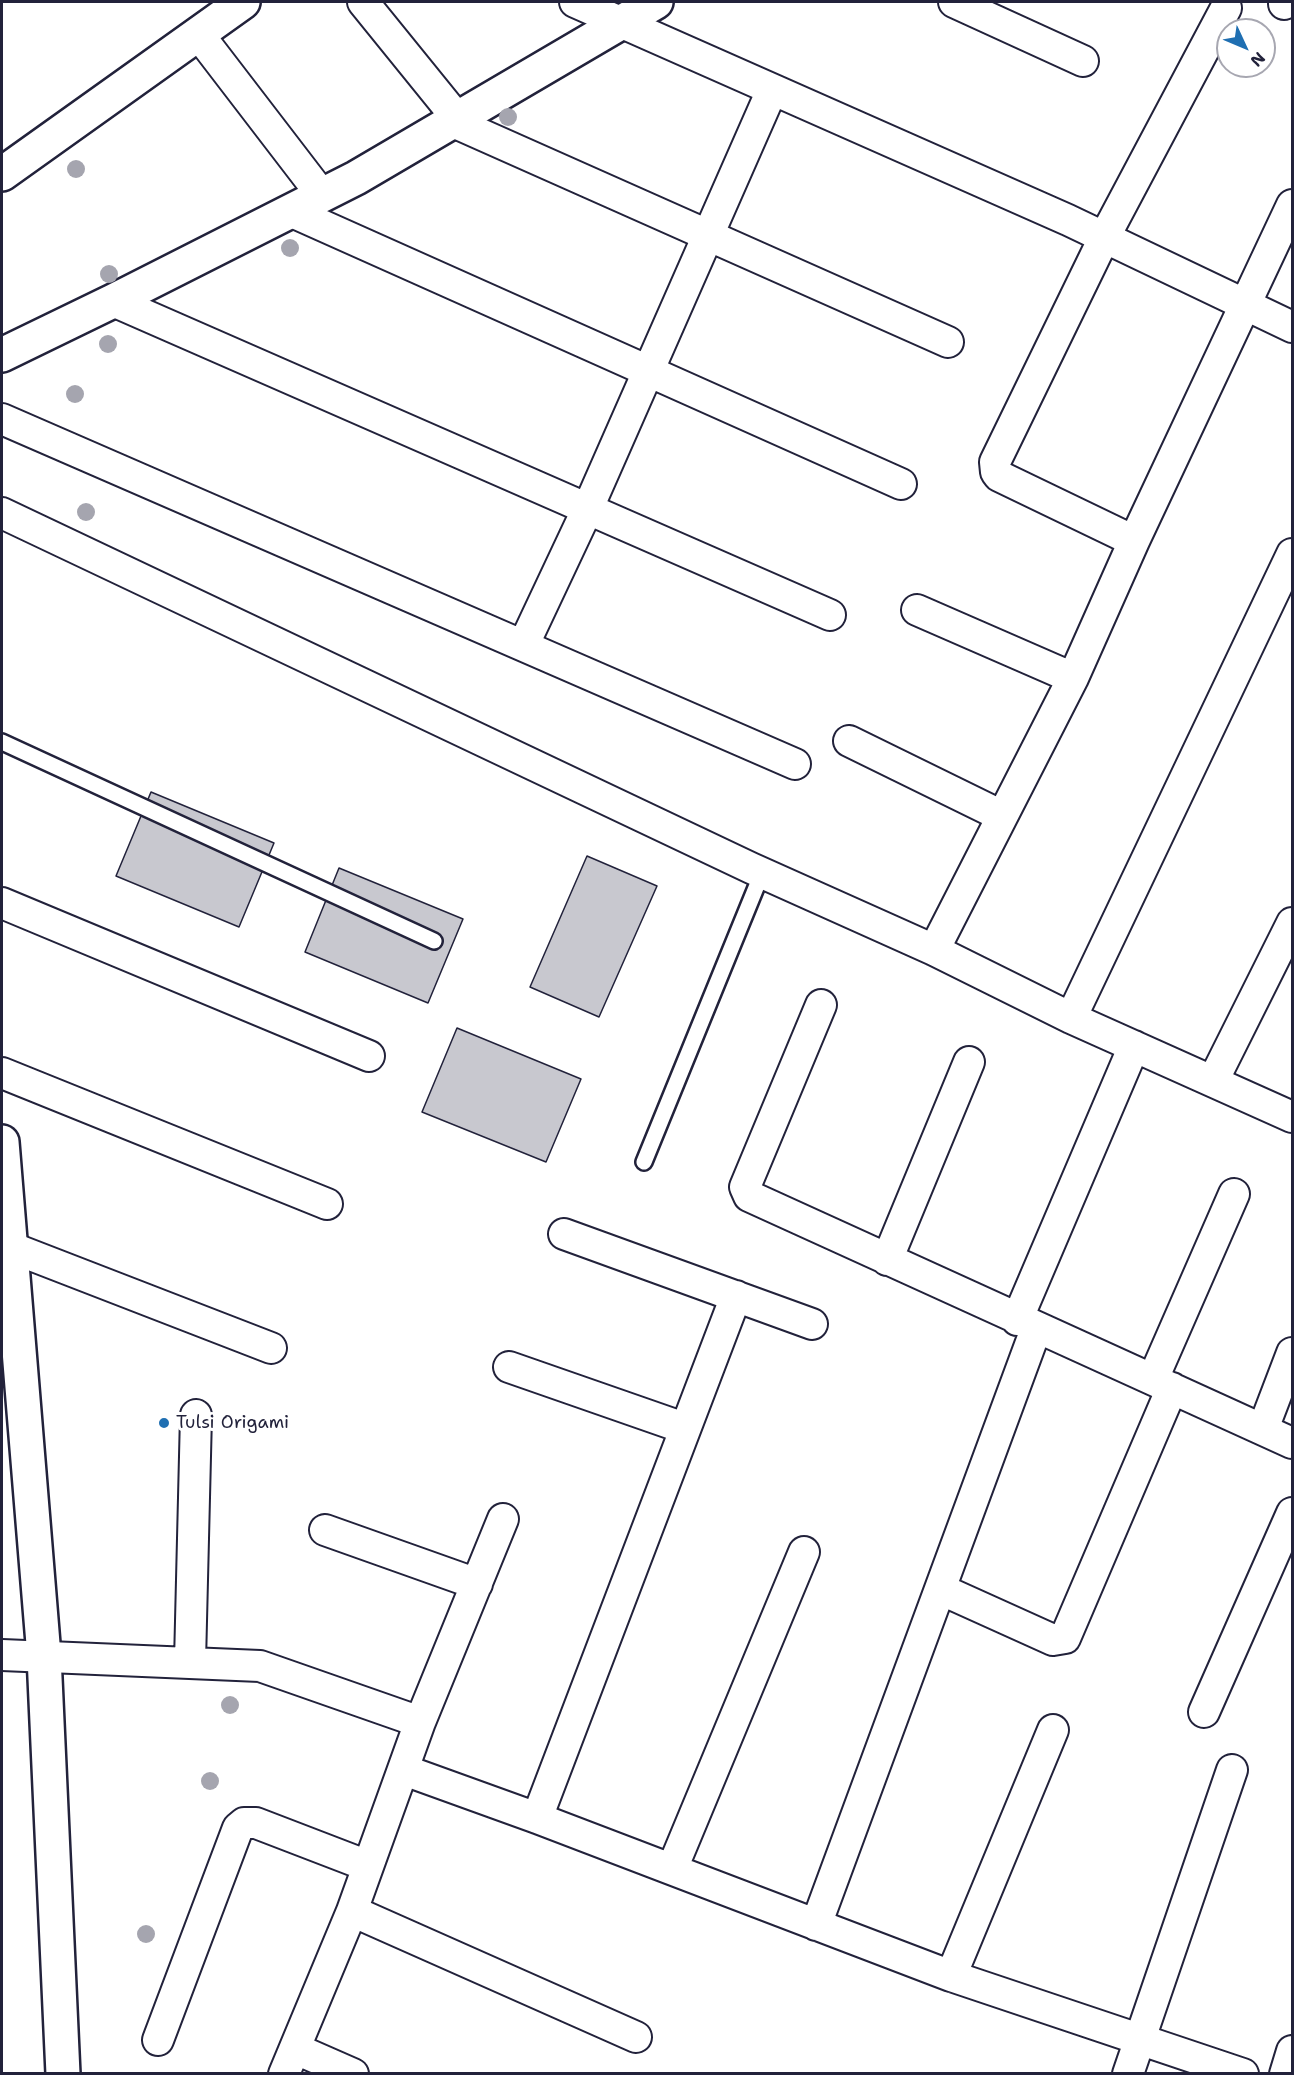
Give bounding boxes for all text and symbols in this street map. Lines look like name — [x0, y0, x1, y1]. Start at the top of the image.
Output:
north arrow — [1216, 18, 1276, 78]
text: N — [1246, 48, 1270, 71]
place label: Tulsi Origami — [176, 1412, 289, 1434]
marker: Tulsi Origami — [157, 1416, 171, 1430]

